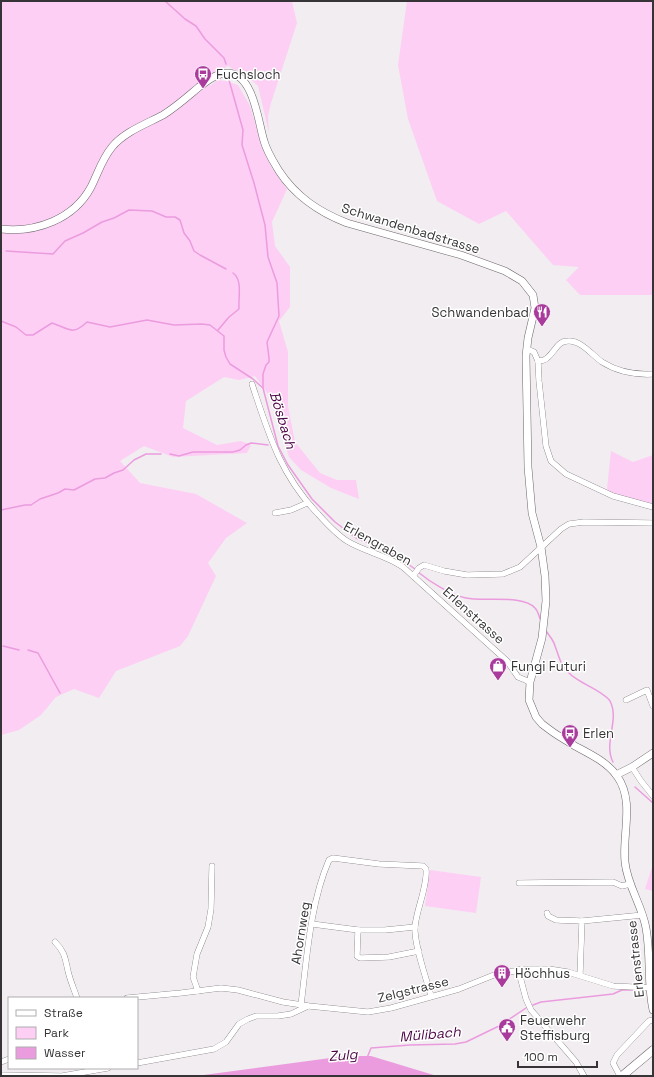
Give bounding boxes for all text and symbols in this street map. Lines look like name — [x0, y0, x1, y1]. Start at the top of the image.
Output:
bus stop icon: Fuchsloch — [193, 64, 213, 89]
place label: Fuchsloch — [216, 66, 281, 83]
street label: Schwandenbadstrasse — [340, 199, 482, 258]
restaurant icon: Schwandenbad — [532, 302, 552, 327]
place label: Schwandenbad — [432, 304, 529, 321]
water label: Bösbach — [266, 389, 300, 451]
street label: Erlengraben — [341, 518, 415, 569]
street label: Erlenstrasse — [439, 583, 508, 648]
shop icon: Fungi Futuri — [488, 656, 508, 681]
place label: Fungi Futuri — [511, 658, 586, 675]
bus stop icon: Erlen — [560, 723, 580, 748]
place label: Erlen — [583, 725, 614, 742]
street label: Ahornweg — [287, 900, 314, 966]
street label: Erlenstrasse — [623, 920, 648, 998]
building icon: Höchhus — [492, 963, 512, 988]
place label: Höchhus — [515, 965, 570, 982]
street label: Zelgstrasse — [376, 972, 450, 1007]
legend — [8, 997, 138, 1069]
text: Straße — [44, 1005, 83, 1021]
place label: Feuerwehr Steffisburg — [520, 1012, 590, 1044]
public building icon: Feuerwehr Steffisburg — [497, 1017, 517, 1042]
water label: Mülibach — [399, 1022, 462, 1046]
text: Park — [44, 1025, 69, 1041]
scale bar — [518, 1043, 597, 1069]
text: Wasser — [44, 1045, 86, 1061]
water label: Zulg — [328, 1045, 359, 1065]
text: 100 m — [524, 1049, 558, 1065]

